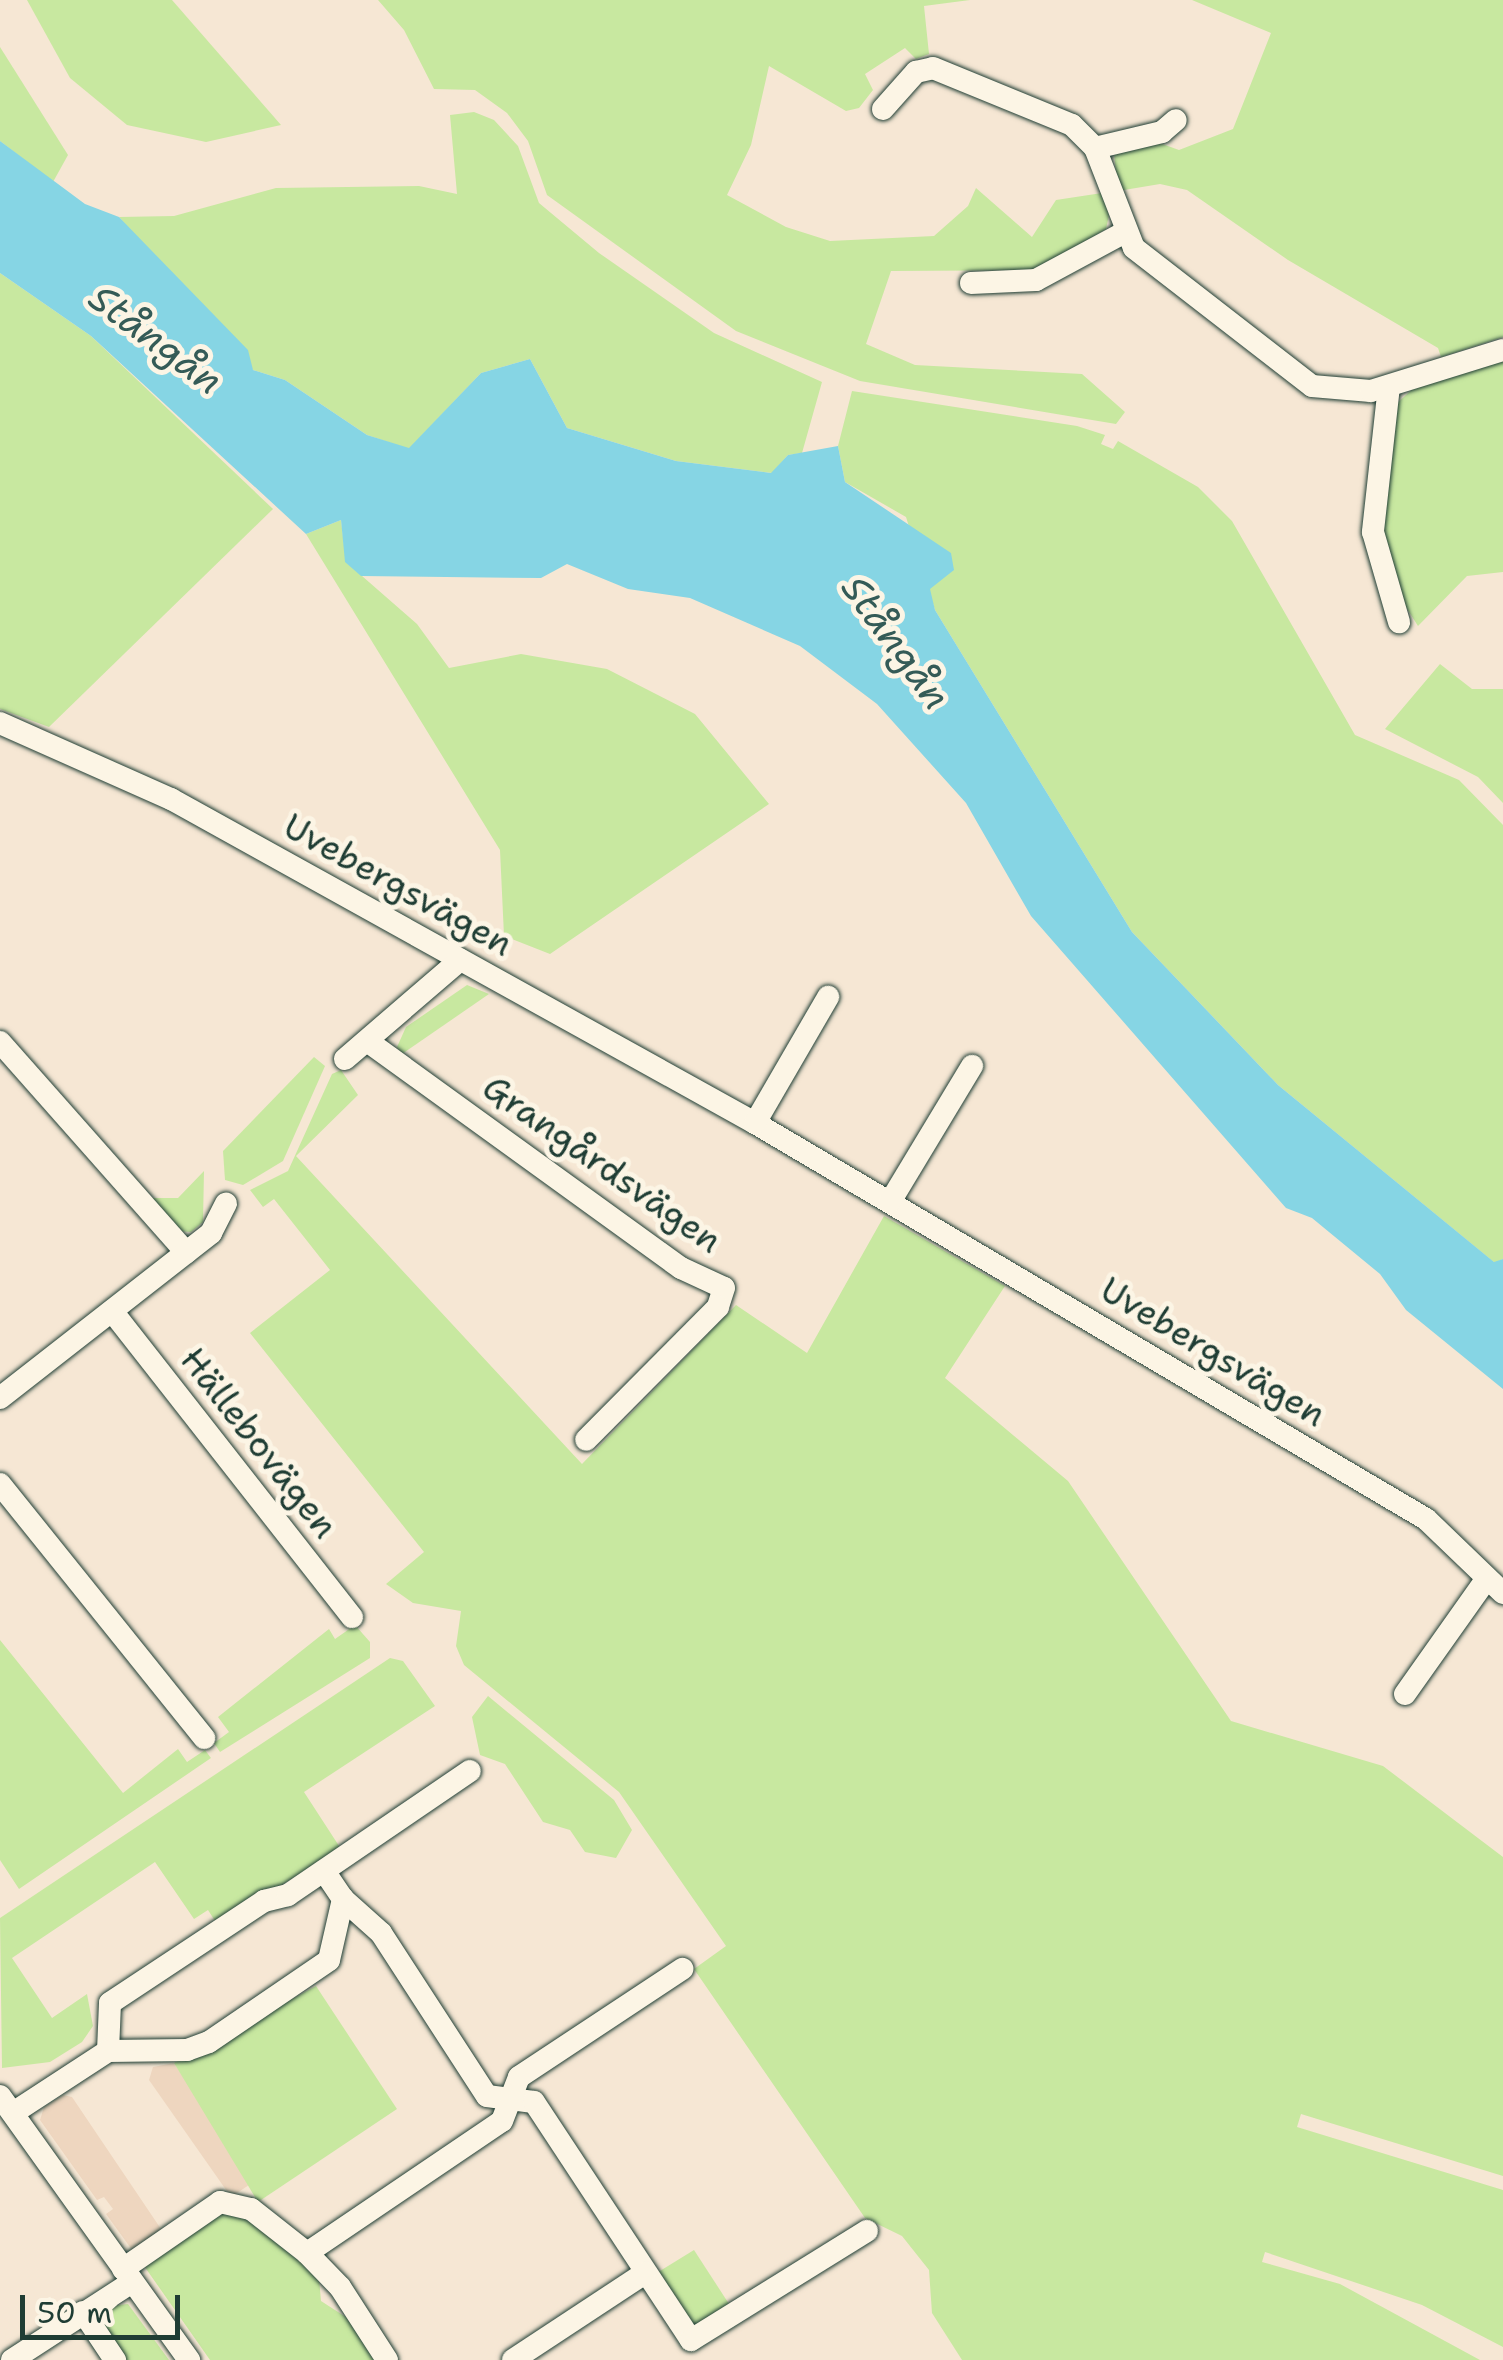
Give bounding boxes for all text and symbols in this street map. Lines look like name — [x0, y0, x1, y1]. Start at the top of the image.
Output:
water label: Stångån — [81, 274, 231, 404]
water label: Stångån — [832, 566, 960, 718]
street label: Uvebergsvägen — [276, 805, 520, 965]
street label: Grangårdsvägen — [475, 1066, 729, 1262]
street label: Uvebergsvägen — [1093, 1268, 1333, 1436]
street label: Hällebovägen — [172, 1339, 346, 1547]
scale bar — [25, 2275, 185, 2337]
text: 50 m — [37, 2292, 112, 2333]

